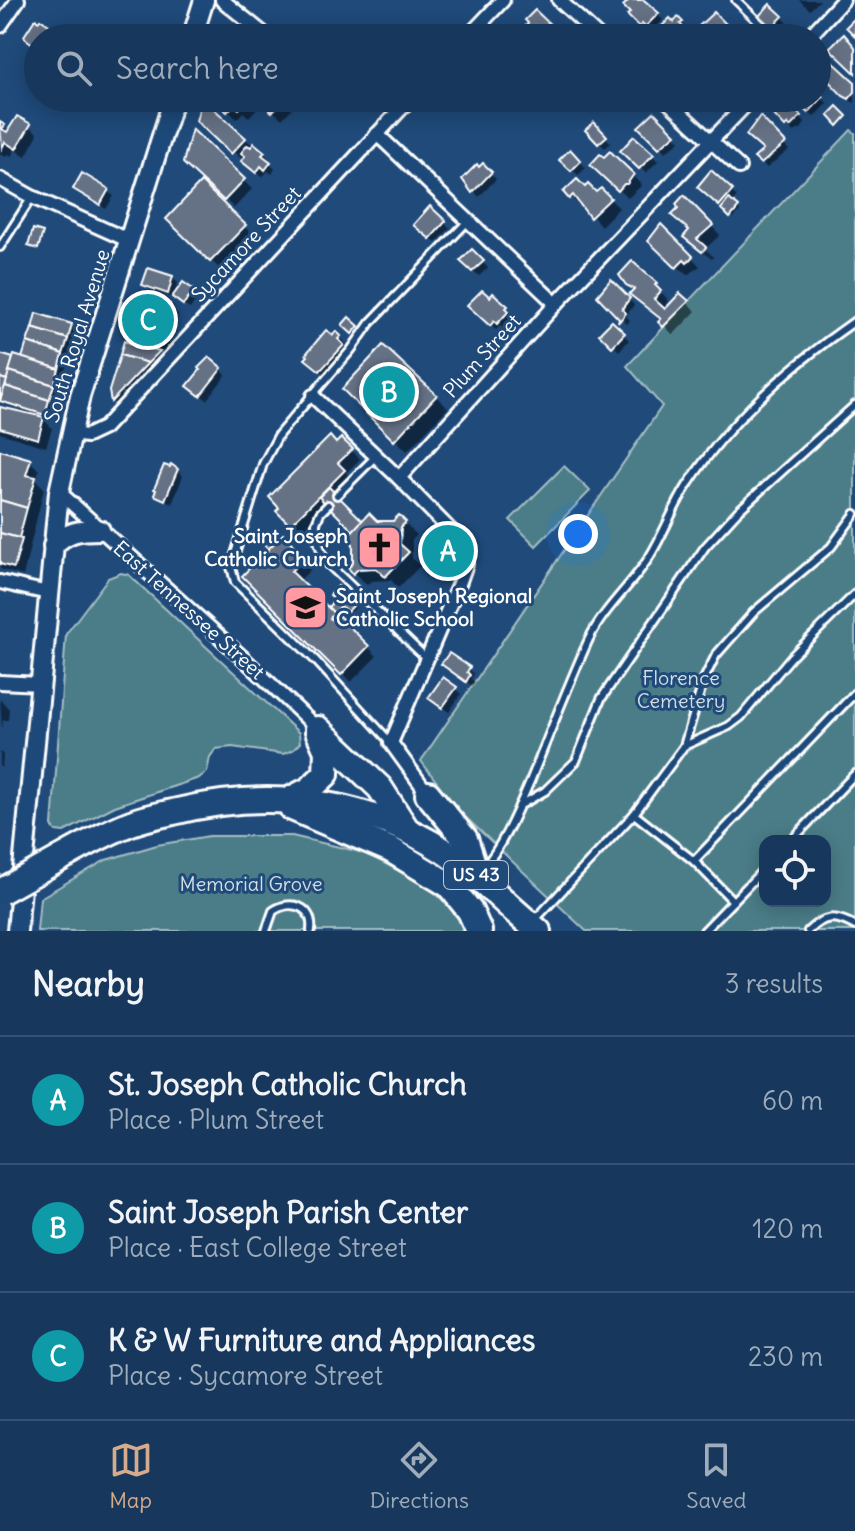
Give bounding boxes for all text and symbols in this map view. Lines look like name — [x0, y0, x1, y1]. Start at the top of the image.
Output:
search box — [24, 24, 831, 112]
icon: search — [52, 46, 96, 90]
text: Search here — [116, 49, 279, 87]
street label: Sycamore Street — [186, 180, 306, 307]
street label: South Royal Avenue — [38, 246, 115, 426]
pin: C — [122, 290, 174, 350]
street label: Plum Street — [438, 309, 526, 403]
pin: B — [363, 362, 415, 422]
your location — [558, 514, 598, 554]
pin: A — [422, 521, 474, 581]
place label: Saint Joseph Catholic Church — [204, 523, 348, 571]
church icon: Saint Joseph Catholic Church — [355, 524, 403, 572]
street label: East Tennessee Street — [108, 535, 270, 684]
school or university icon: Saint Joseph Regional Catholic School — [281, 583, 329, 631]
place label: Saint Joseph Regional Catholic School — [336, 583, 532, 631]
park label: Florence Cemetery — [637, 665, 725, 713]
map controls — [759, 835, 831, 907]
button: locate — [759, 835, 831, 907]
road number: US 43 — [444, 861, 508, 889]
park label: Memorial Grove — [179, 871, 323, 896]
text: Nearby — [32, 962, 145, 1005]
text: 3 results — [725, 967, 823, 1000]
text: St. Joseph Catholic Church — [108, 1065, 467, 1103]
text: A — [50, 1084, 66, 1117]
text: 60 m — [762, 1084, 823, 1117]
text: Place · Plum Street — [108, 1103, 324, 1136]
text: Saint Joseph Parish Center — [108, 1193, 468, 1231]
text: B — [49, 1212, 67, 1245]
text: 120 m — [752, 1212, 823, 1245]
text: Place · East College Street — [108, 1231, 407, 1264]
text: K & W Furniture and Appliances — [108, 1321, 535, 1359]
text: C — [49, 1340, 67, 1373]
text: 230 m — [748, 1340, 823, 1373]
text: Place · Sycamore Street — [108, 1359, 383, 1392]
tab: Map — [109, 1438, 153, 1514]
tab: Directions — [370, 1438, 469, 1514]
tab: Saved — [686, 1438, 746, 1514]

